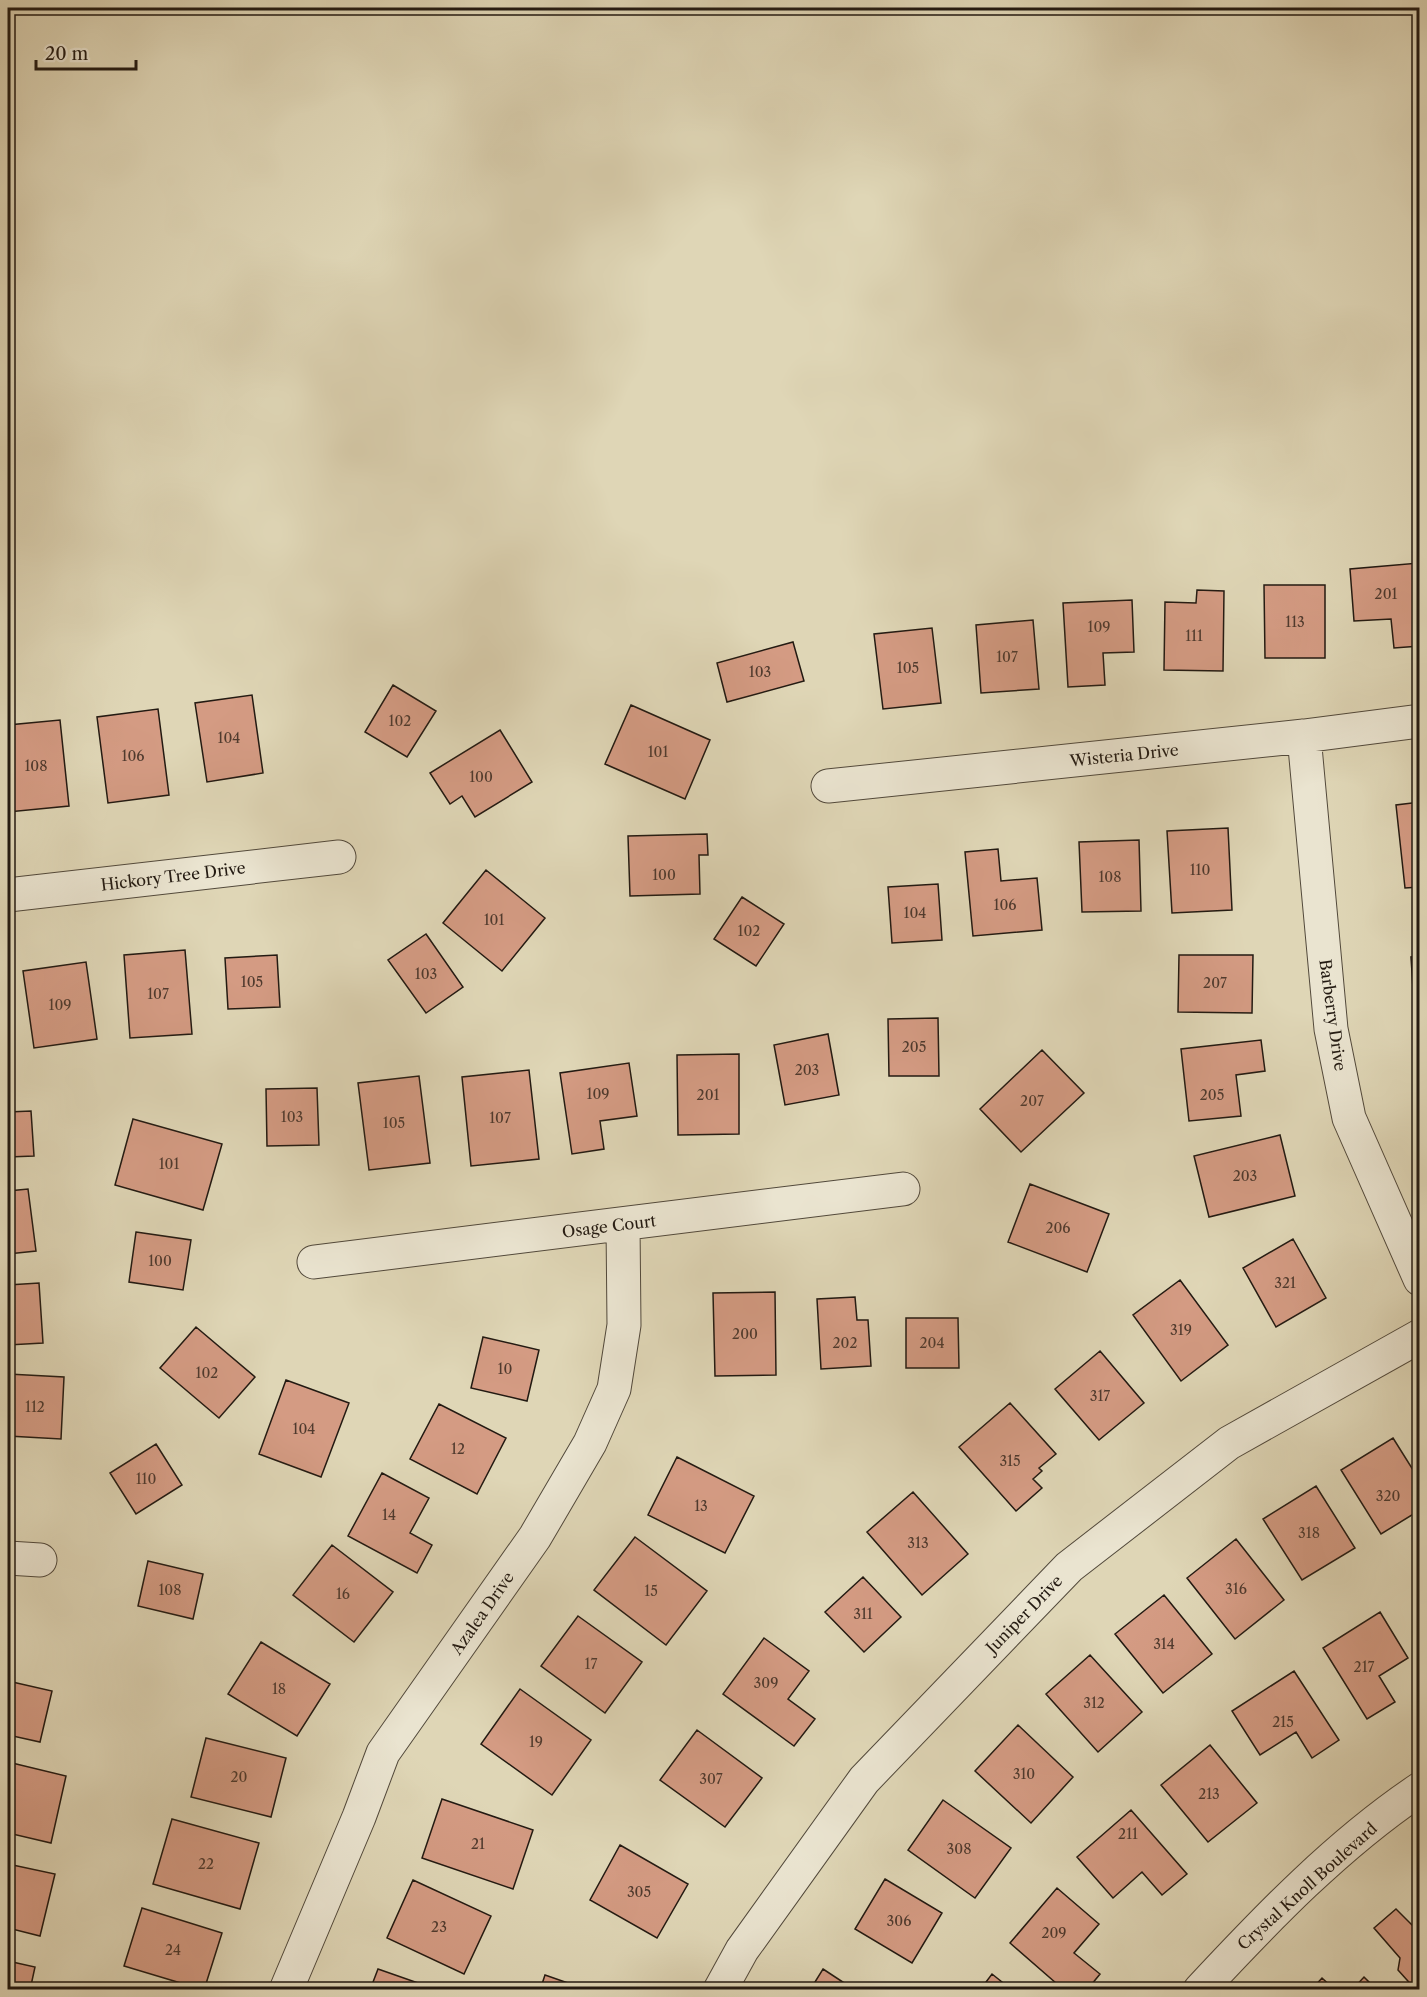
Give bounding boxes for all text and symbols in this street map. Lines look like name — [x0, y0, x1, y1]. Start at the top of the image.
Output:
scale bar — [36, 33, 136, 71]
text: 20 m — [45, 43, 89, 65]
house number: 201 — [1375, 585, 1398, 603]
house number: 113 — [1285, 613, 1305, 631]
house number: 109 — [1088, 618, 1110, 636]
house number: 111 — [1185, 627, 1203, 645]
house number: 107 — [996, 648, 1018, 666]
house number: 105 — [897, 659, 919, 677]
house number: 103 — [749, 663, 771, 681]
house number: 102 — [389, 712, 411, 730]
house number: 104 — [218, 729, 240, 747]
street label: Wisteria Drive — [1067, 739, 1180, 771]
house number: 101 — [648, 743, 668, 761]
house number: 106 — [122, 747, 144, 765]
house number: 108 — [24, 757, 48, 775]
house number: 100 — [469, 768, 493, 786]
street label: Hickory Tree Drive — [99, 857, 247, 895]
house number: 110 — [1190, 861, 1210, 879]
house number: 100 — [652, 866, 676, 884]
house number: 108 — [1098, 868, 1122, 886]
house number: 106 — [994, 896, 1016, 914]
house number: 104 — [904, 904, 926, 922]
house number: 101 — [484, 911, 504, 929]
house number: 102 — [738, 922, 760, 940]
street label: Barberry Drive — [1315, 958, 1351, 1072]
house number: 103 — [415, 965, 437, 983]
house number: 105 — [241, 973, 263, 991]
house number: 207 — [1203, 974, 1227, 992]
house number: 107 — [147, 985, 169, 1003]
house number: 109 — [49, 996, 71, 1014]
house number: 205 — [902, 1038, 926, 1056]
house number: 203 — [795, 1061, 819, 1079]
house number: 109 — [587, 1085, 609, 1103]
house number: 201 — [697, 1086, 720, 1104]
house number: 205 — [1200, 1086, 1224, 1104]
house number: 207 — [1020, 1092, 1044, 1110]
house number: 103 — [281, 1108, 303, 1126]
house number: 107 — [489, 1109, 511, 1127]
house number: 105 — [383, 1114, 405, 1132]
house number: 101 — [159, 1155, 179, 1173]
house number: 203 — [1233, 1167, 1257, 1185]
street label: Osage Court — [561, 1210, 658, 1242]
house number: 206 — [1045, 1219, 1071, 1237]
house number: 100 — [148, 1252, 172, 1270]
house number: 321 — [1274, 1274, 1296, 1292]
house number: 319 — [1170, 1321, 1192, 1339]
house number: 200 — [732, 1325, 758, 1343]
house number: 202 — [833, 1334, 857, 1352]
house number: 204 — [919, 1334, 945, 1352]
house number: 10 — [498, 1360, 512, 1378]
house number: 102 — [196, 1364, 218, 1382]
house number: 317 — [1090, 1387, 1110, 1405]
house number: 112 — [25, 1398, 45, 1416]
house number: 104 — [293, 1420, 315, 1438]
house number: 12 — [451, 1440, 465, 1458]
house number: 315 — [999, 1452, 1021, 1470]
house number: 110 — [136, 1470, 156, 1488]
house number: 320 — [1376, 1487, 1400, 1505]
house number: 13 — [694, 1497, 708, 1515]
house number: 14 — [382, 1506, 396, 1524]
house number: 318 — [1298, 1524, 1320, 1542]
house number: 313 — [907, 1534, 929, 1552]
street label: Azalea Drive — [446, 1568, 518, 1659]
street label: Juniper Drive — [980, 1571, 1066, 1660]
house number: 316 — [1225, 1580, 1247, 1598]
house number: 108 — [158, 1581, 182, 1599]
house number: 15 — [644, 1582, 658, 1600]
house number: 16 — [336, 1585, 350, 1603]
house number: 311 — [853, 1605, 873, 1623]
house number: 314 — [1153, 1635, 1175, 1653]
house number: 17 — [585, 1655, 597, 1673]
house number: 217 — [1354, 1658, 1375, 1676]
house number: 309 — [754, 1674, 778, 1692]
house number: 18 — [272, 1680, 286, 1698]
house number: 312 — [1083, 1694, 1105, 1712]
house number: 215 — [1272, 1713, 1294, 1731]
house number: 19 — [529, 1733, 543, 1751]
house number: 310 — [1013, 1765, 1035, 1783]
house number: 20 — [231, 1768, 248, 1786]
house number: 307 — [699, 1770, 723, 1788]
house number: 213 — [1198, 1785, 1220, 1803]
street label: Crystal Knoll Boulevard — [1233, 1818, 1381, 1954]
house number: 211 — [1118, 1825, 1138, 1843]
house number: 21 — [471, 1835, 485, 1853]
house number: 308 — [947, 1840, 971, 1858]
house number: 22 — [198, 1855, 214, 1873]
house number: 305 — [627, 1883, 651, 1901]
house number: 306 — [887, 1912, 911, 1930]
house number: 23 — [431, 1918, 447, 1936]
house number: 209 — [1041, 1924, 1067, 1942]
house number: 24 — [165, 1941, 181, 1959]

